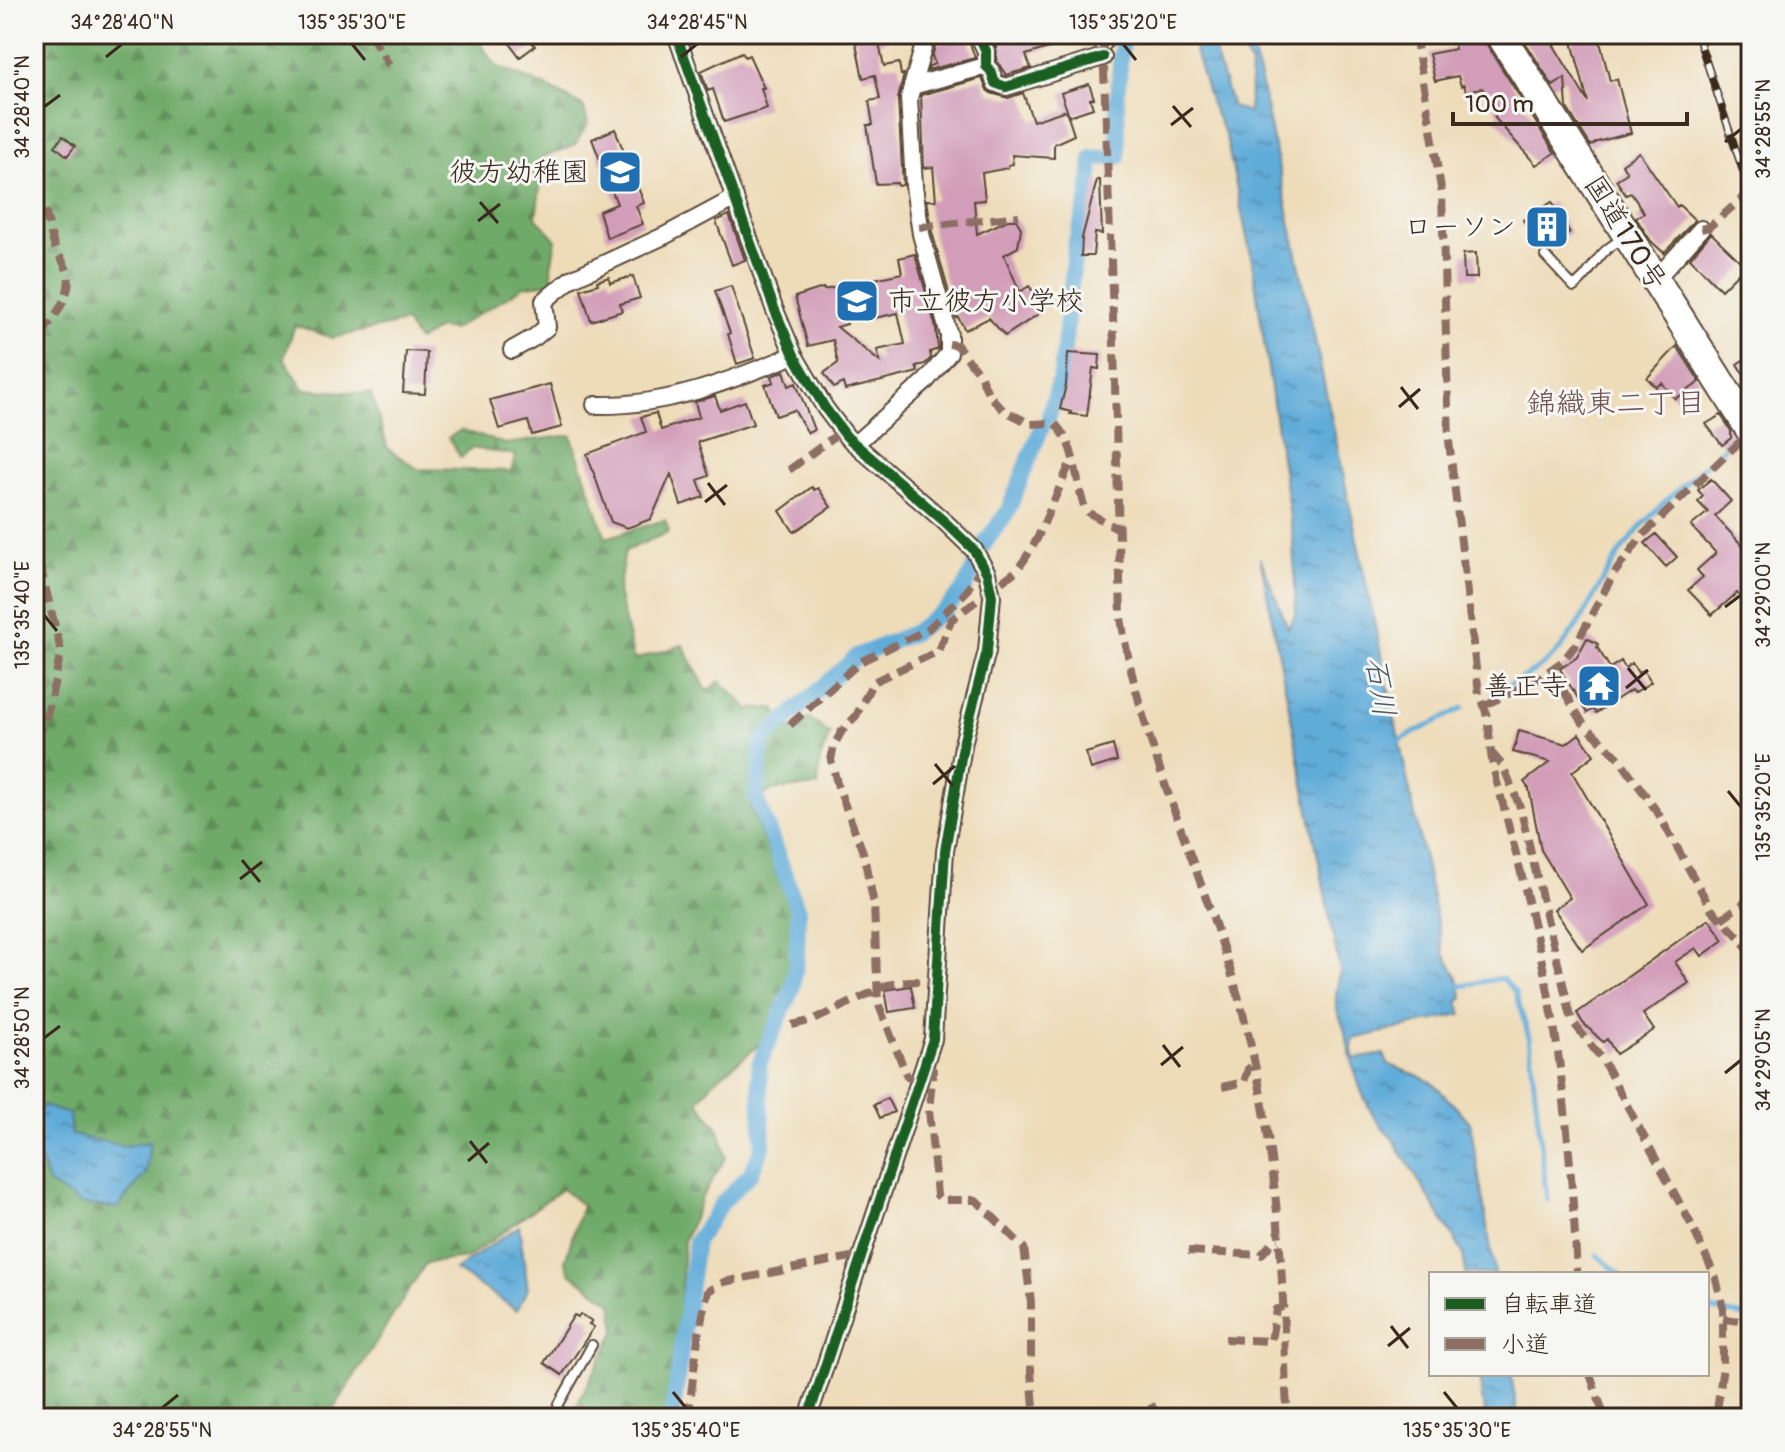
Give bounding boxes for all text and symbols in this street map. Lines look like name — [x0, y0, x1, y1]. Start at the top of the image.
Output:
text: 34°28'40"N — [70, 10, 174, 35]
text: 135°35'30"E — [298, 10, 406, 35]
text: 34°28'45"N — [647, 10, 747, 35]
text: 135°35'20"E — [1069, 10, 1177, 35]
text: 34°28'40"N — [10, 55, 35, 159]
scale bar — [1453, 76, 1687, 126]
text: 34°28'55"N — [1751, 79, 1776, 179]
text: 100 m — [1465, 90, 1534, 119]
school or university icon: 彼方幼稚園 — [596, 148, 644, 196]
place label: 彼方幼稚園 — [449, 155, 589, 190]
street label: 国道170号 — [1576, 169, 1674, 297]
building icon: ローソン — [1523, 203, 1571, 251]
place label: ローソン — [1404, 210, 1516, 245]
school or university icon: 市立彼方小学校 — [833, 277, 881, 325]
place label: 市立彼方小学校 — [888, 284, 1084, 319]
district label: 錦織東二丁目 — [1526, 385, 1706, 422]
text: 34°29'00"N — [1751, 542, 1776, 648]
text: 135°35'40"E — [10, 561, 35, 669]
water label: 石川 — [1357, 654, 1403, 720]
temple icon: 善正寺 — [1575, 662, 1623, 710]
place label: 善正寺 — [1484, 669, 1568, 704]
text: 135°35'20"E — [1751, 753, 1776, 861]
text: 34°28'50"N — [10, 987, 35, 1089]
text: 34°29'05"N — [1751, 1008, 1776, 1112]
legend — [1429, 1272, 1709, 1376]
text: 自転車道 — [1501, 1290, 1597, 1319]
text: 小道 — [1501, 1330, 1549, 1359]
text: 34°28'55"N — [112, 1418, 212, 1443]
text: 135°35'40"E — [632, 1418, 740, 1443]
text: 135°35'30"E — [1403, 1418, 1511, 1443]

